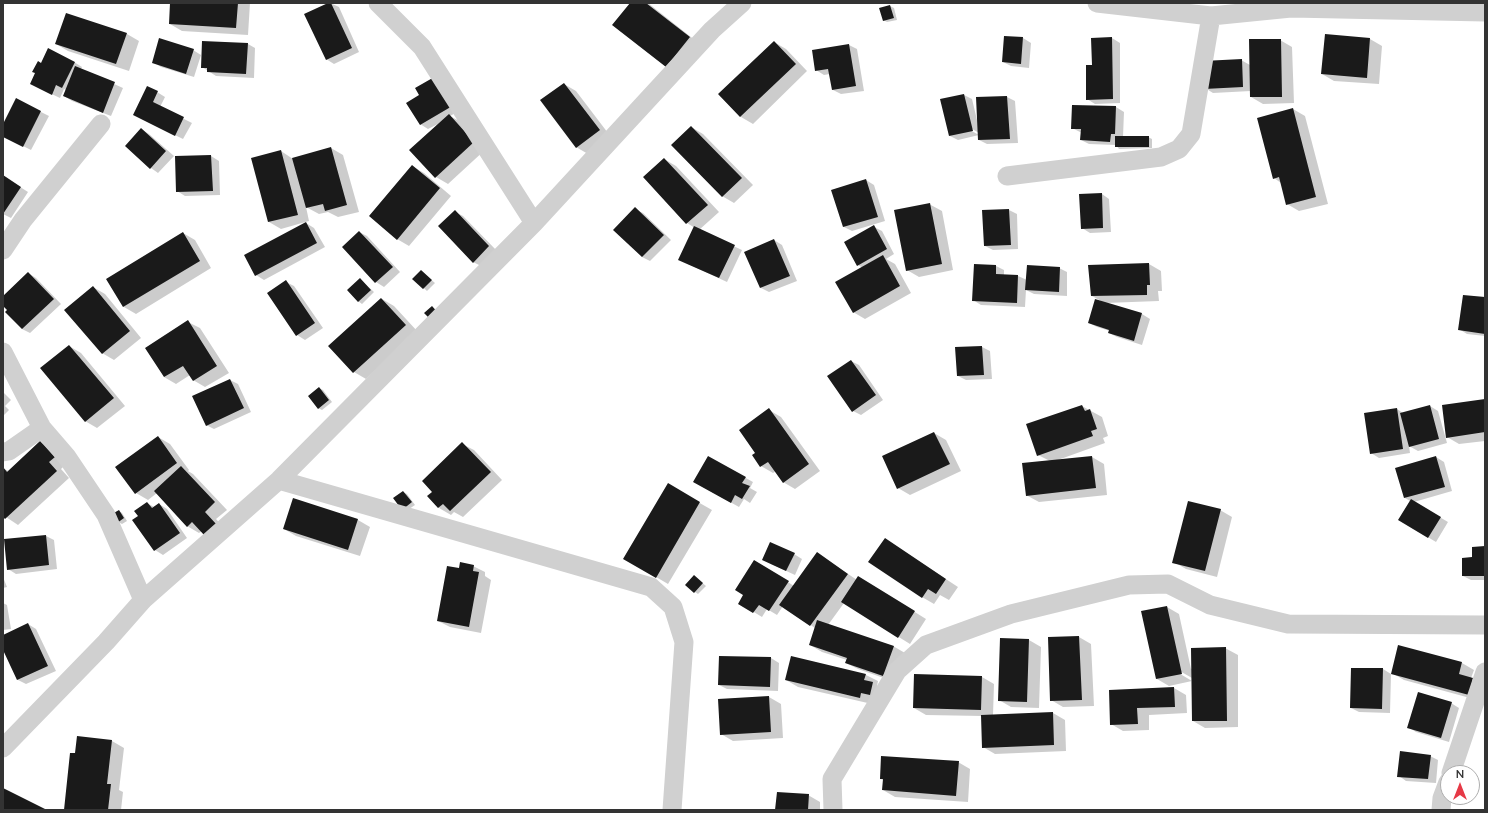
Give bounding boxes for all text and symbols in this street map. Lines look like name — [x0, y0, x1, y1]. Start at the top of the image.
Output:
north arrow — [1440, 765, 1480, 805]
text: N — [1456, 767, 1464, 780]

